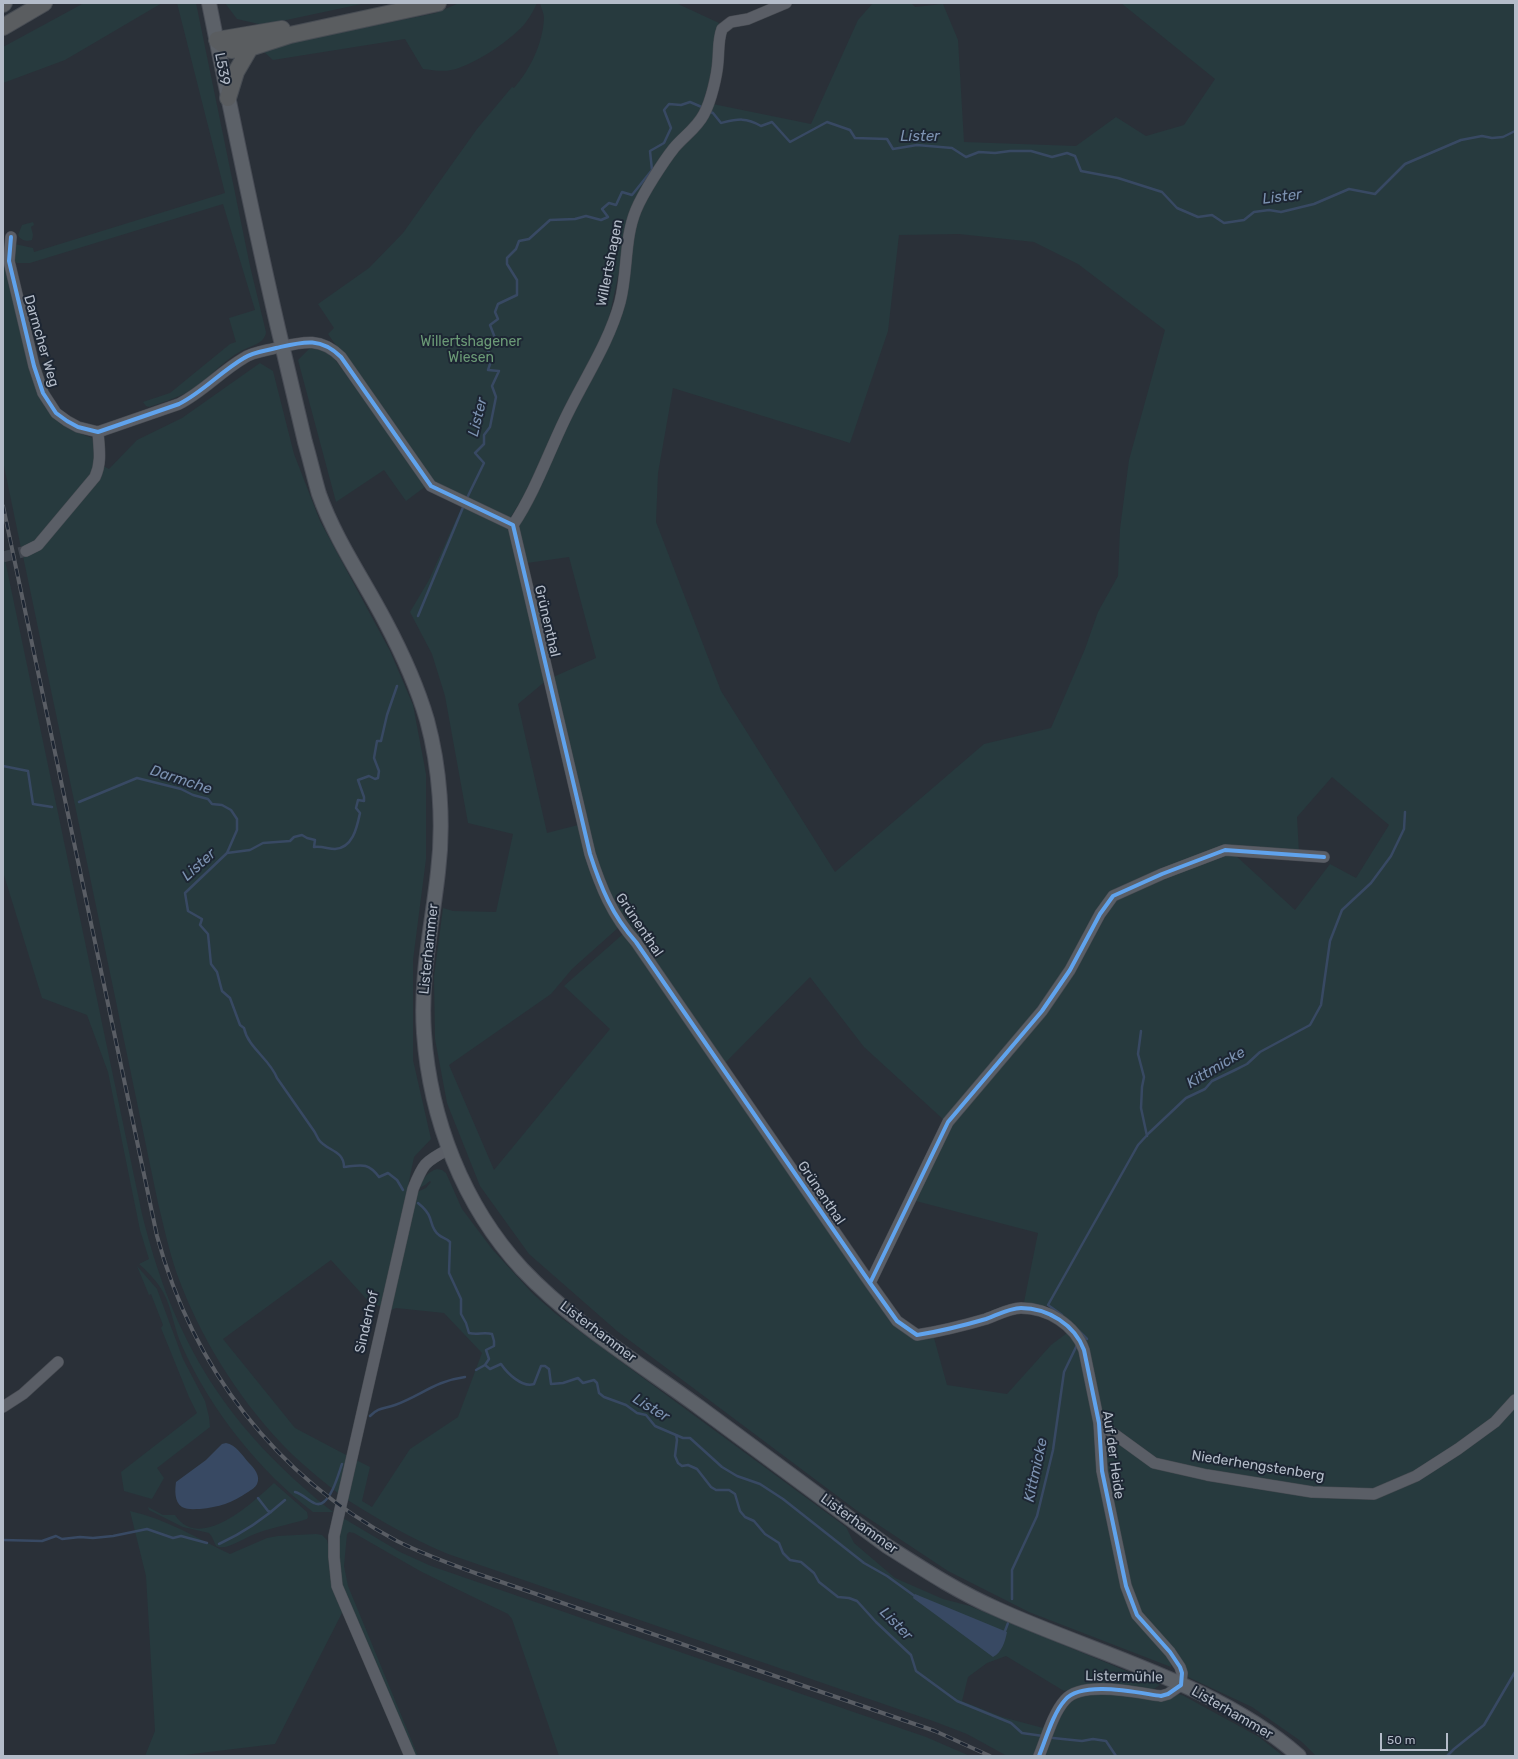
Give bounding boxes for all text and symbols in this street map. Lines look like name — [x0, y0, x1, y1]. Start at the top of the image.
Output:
street label: L539 — [211, 51, 233, 87]
water label: Lister — [900, 128, 940, 146]
water label: Lister — [1261, 186, 1303, 208]
street label: Willertshagen — [593, 218, 627, 308]
street label: Darmcher Weg — [20, 293, 62, 389]
park label: Willertshagener Wiesen — [420, 334, 522, 366]
water label: Lister — [464, 396, 492, 438]
street label: Grünenthal — [531, 583, 563, 659]
water label: Darmche — [148, 762, 214, 798]
water label: Lister — [178, 845, 220, 885]
street label: Grünenthal — [612, 890, 666, 960]
street label: Listerhammer — [416, 903, 442, 995]
water label: Kittmicke — [1184, 1044, 1248, 1092]
street label: Grünenthal — [794, 1158, 848, 1228]
street label: Sinderhof — [352, 1289, 382, 1355]
street label: Listerhammer — [556, 1298, 640, 1366]
water label: Lister — [629, 1390, 673, 1426]
street label: Auf der Heide — [1098, 1410, 1128, 1500]
water label: Kittmicke — [1020, 1436, 1052, 1504]
street label: Niederhengstenberg — [1190, 1447, 1326, 1485]
street label: Listerhammer — [817, 1490, 901, 1558]
water label: Lister — [876, 1604, 916, 1644]
street label: Listermühle — [1085, 1668, 1163, 1686]
street label: Listerhammer — [1188, 1683, 1276, 1743]
scale bar — [1382, 1725, 1450, 1751]
text: 50 m — [1387, 1733, 1415, 1747]

